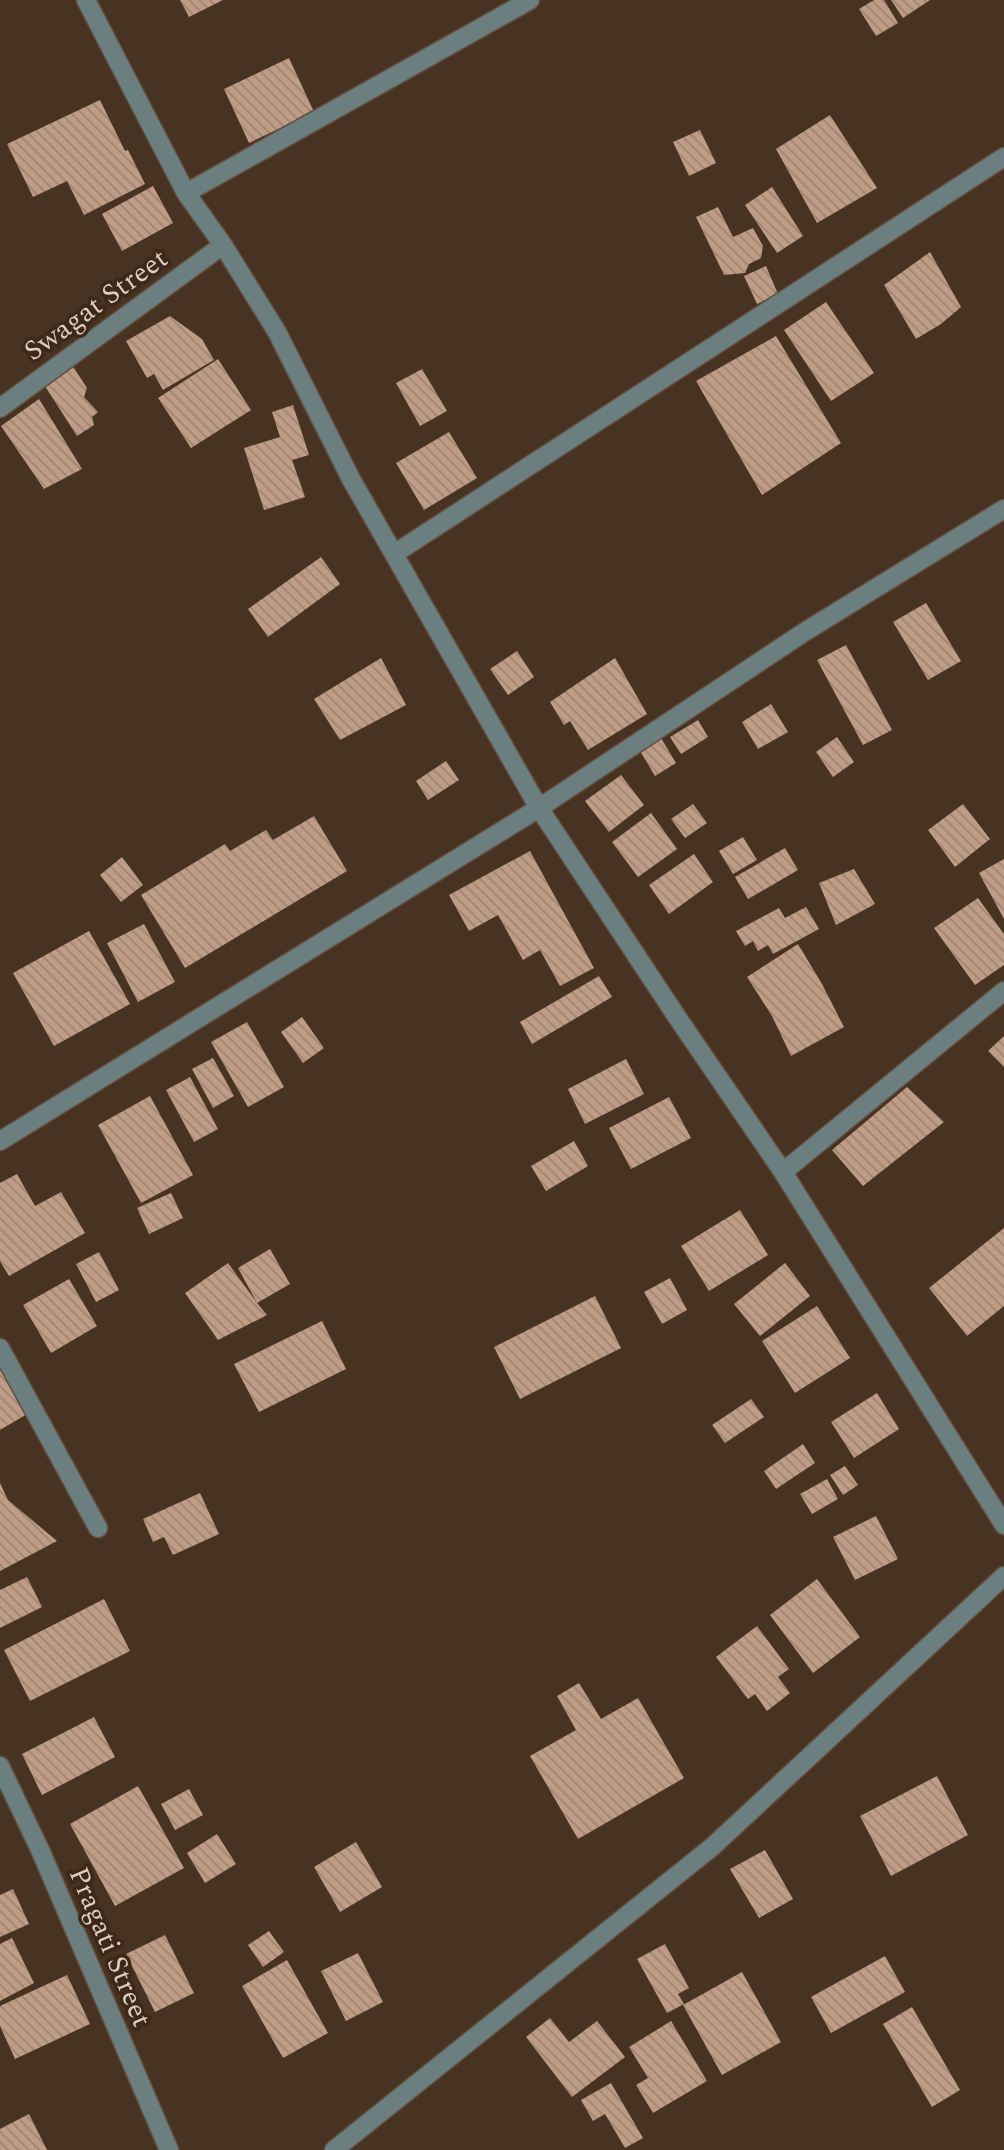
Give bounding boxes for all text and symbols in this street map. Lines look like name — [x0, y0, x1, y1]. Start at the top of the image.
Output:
street label: Swagat Street — [15, 238, 177, 372]
street label: Pragati Street — [57, 1860, 163, 2034]

